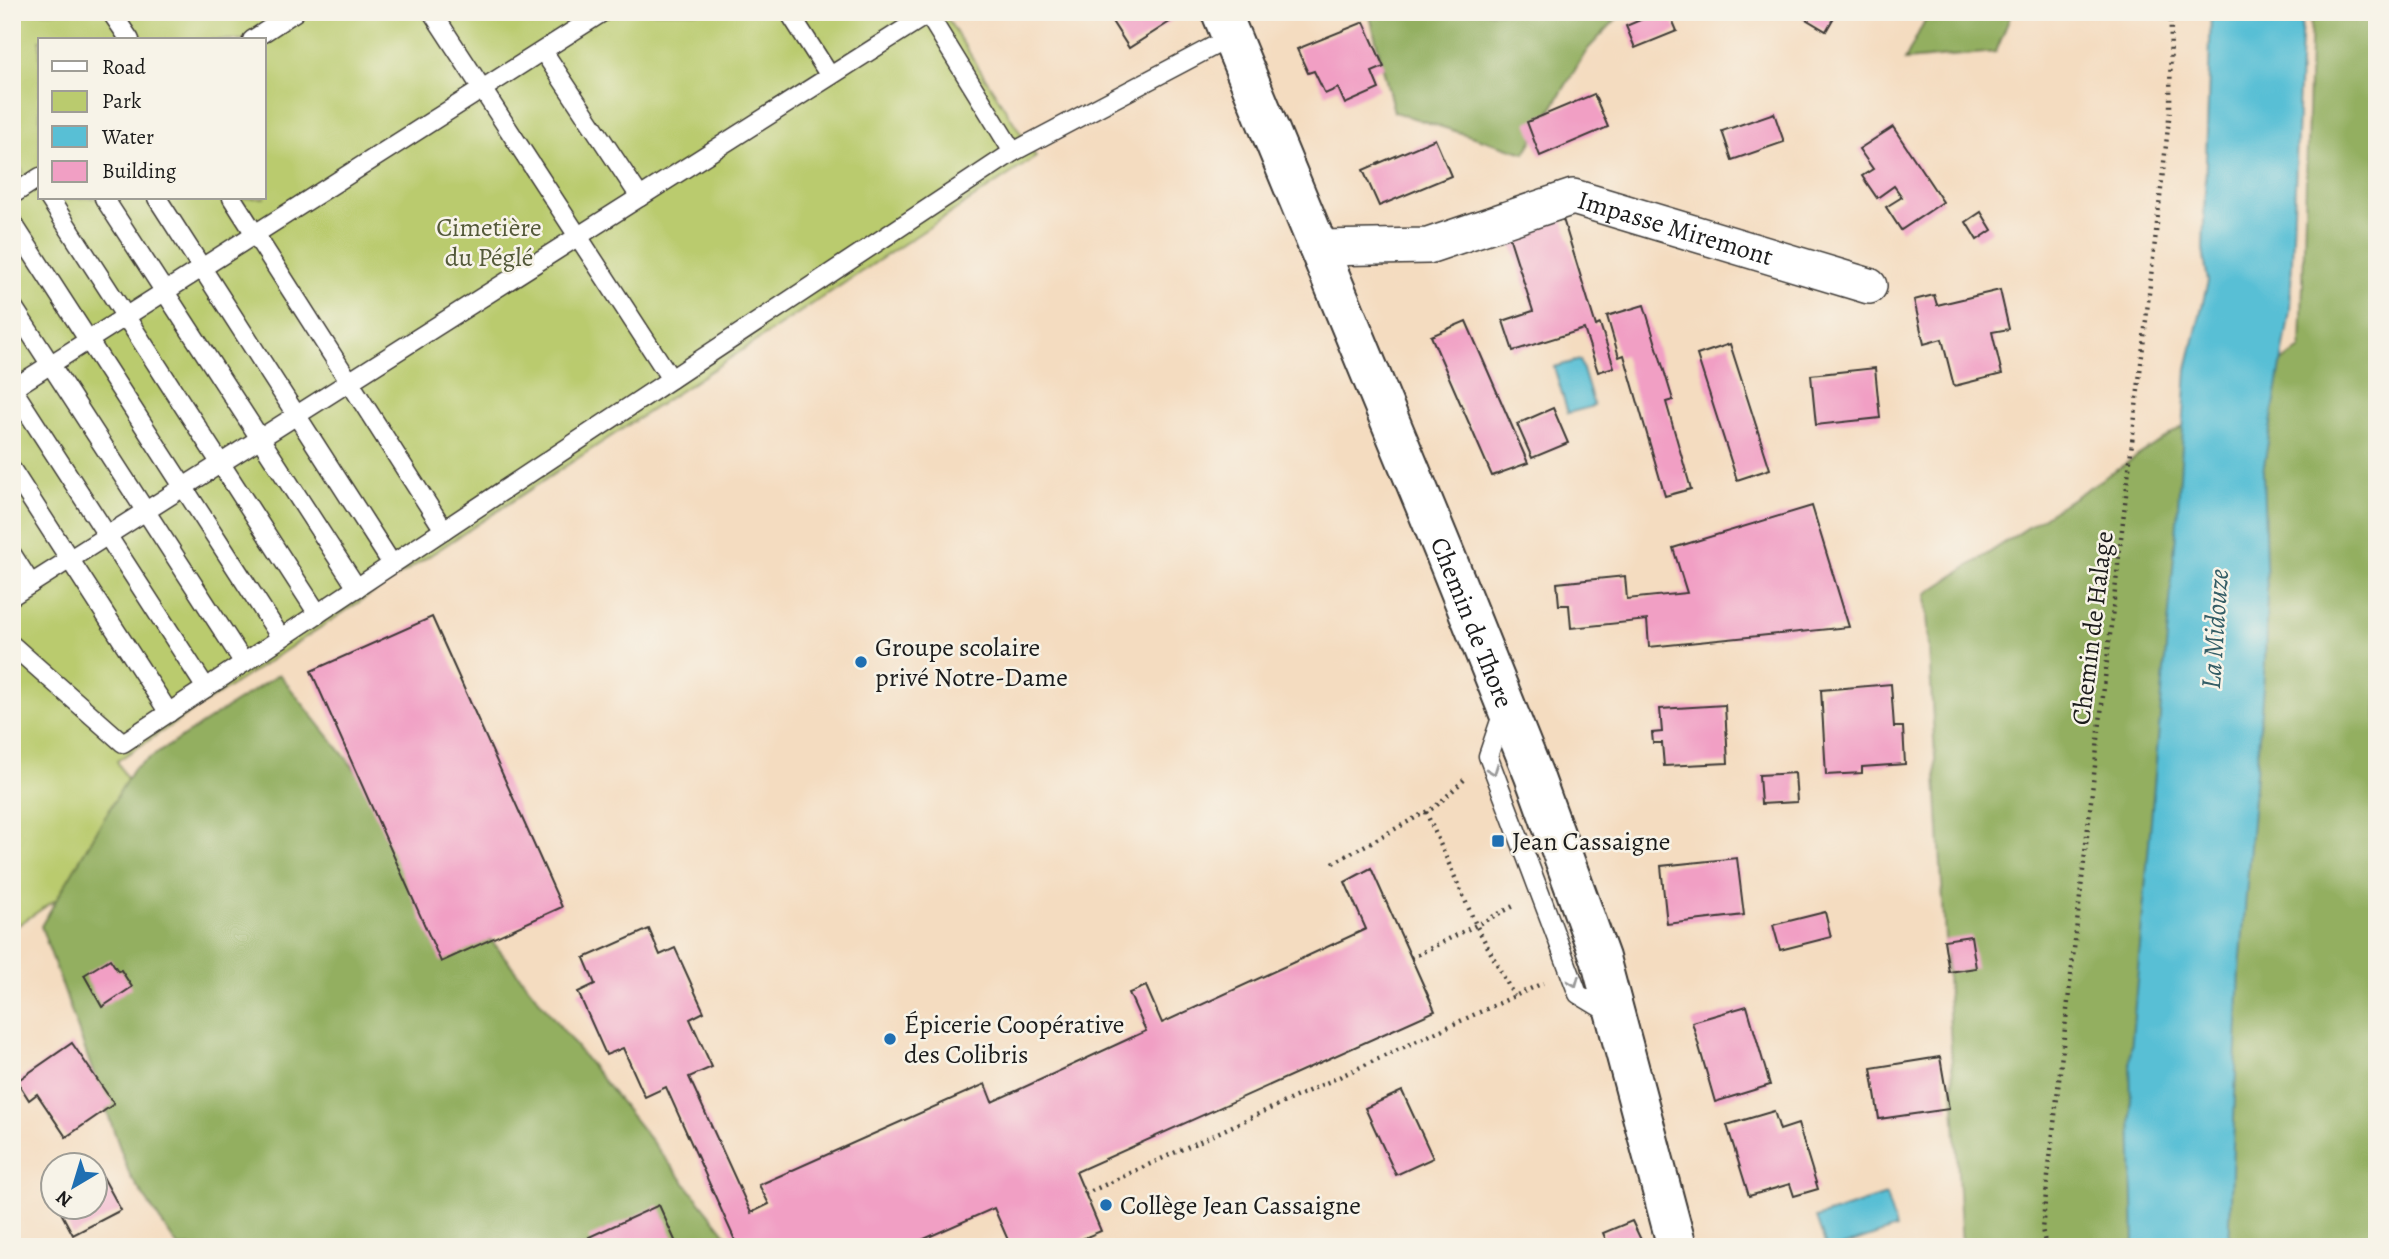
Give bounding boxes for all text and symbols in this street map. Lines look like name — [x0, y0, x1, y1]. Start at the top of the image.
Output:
legend — [38, 38, 266, 200]
text: Road — [102, 53, 146, 81]
text: Park — [102, 87, 142, 115]
text: Water — [101, 123, 154, 151]
text: Building — [102, 157, 177, 185]
street label: Impasse Miremont — [1573, 182, 1778, 274]
park label: Cimetière du Péglé — [436, 210, 542, 275]
street label: Chemin de Halage — [2063, 529, 2122, 727]
street label: Chemin de Thore — [1422, 532, 1522, 713]
water label: La Midouze — [2192, 568, 2238, 690]
place label: Groupe scolaire privé Notre-Dame — [875, 630, 1068, 695]
marker: Groupe scolaire privé Notre-Dame — [853, 654, 869, 670]
one-way arrow — [1485, 763, 1499, 775]
place label: Jean Cassaigne — [1512, 824, 1670, 859]
marker: Jean Cassaigne — [1490, 833, 1506, 849]
one-way arrow — [1565, 976, 1579, 988]
place label: Épicerie Coopérative des Colibris — [904, 1007, 1124, 1072]
marker: Épicerie Coopérative des Colibris — [882, 1031, 898, 1047]
north arrow — [38, 1150, 108, 1220]
text: N — [51, 1184, 78, 1213]
place label: Collège Jean Cassaigne — [1120, 1188, 1361, 1223]
marker: Collège Jean Cassaigne — [1098, 1197, 1114, 1213]

